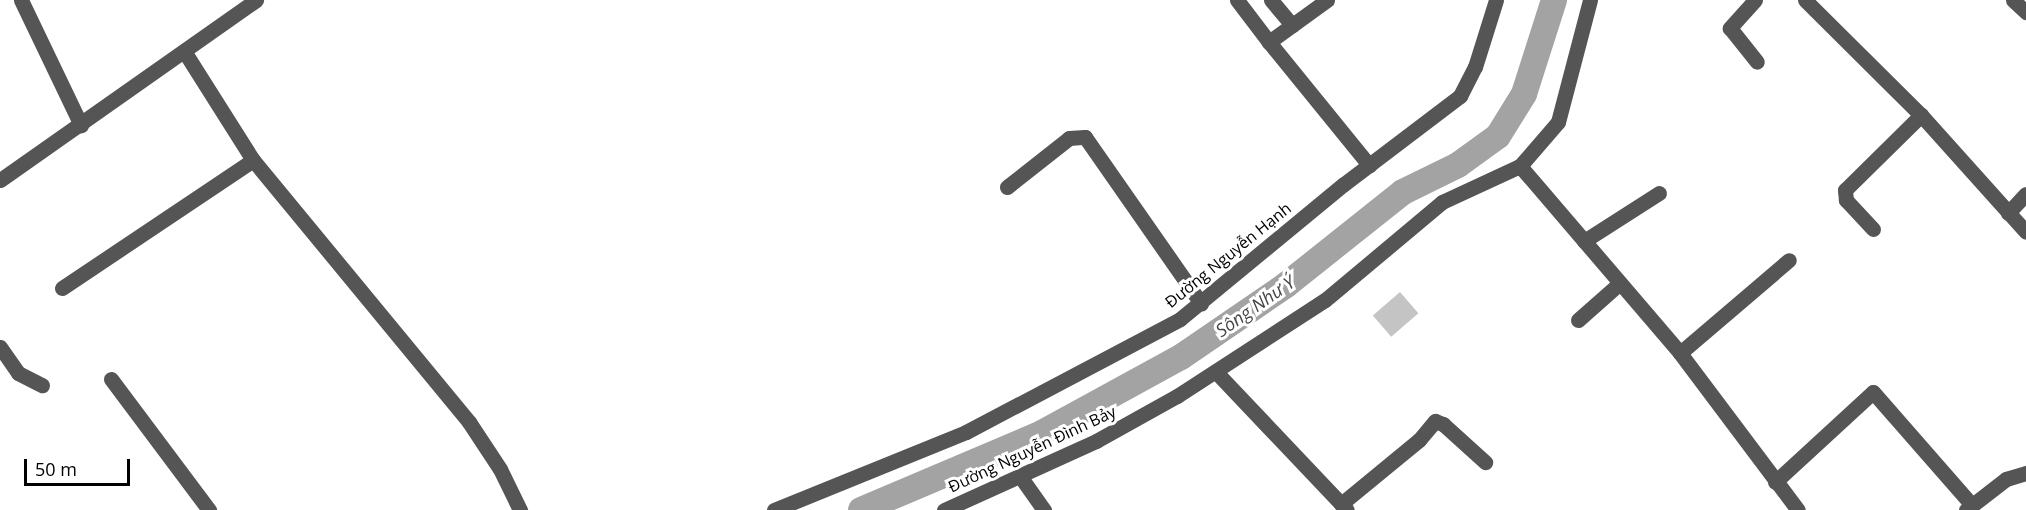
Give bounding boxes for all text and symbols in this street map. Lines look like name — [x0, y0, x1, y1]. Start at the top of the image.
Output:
street label: Đường Nguyễn Hạnh — [1161, 198, 1295, 312]
water label: Sông Như Ý — [1211, 271, 1299, 341]
street label: Đường Nguyễn Đình Bảy — [945, 402, 1119, 496]
scale bar — [27, 447, 134, 485]
text: 50 m — [35, 457, 77, 481]

